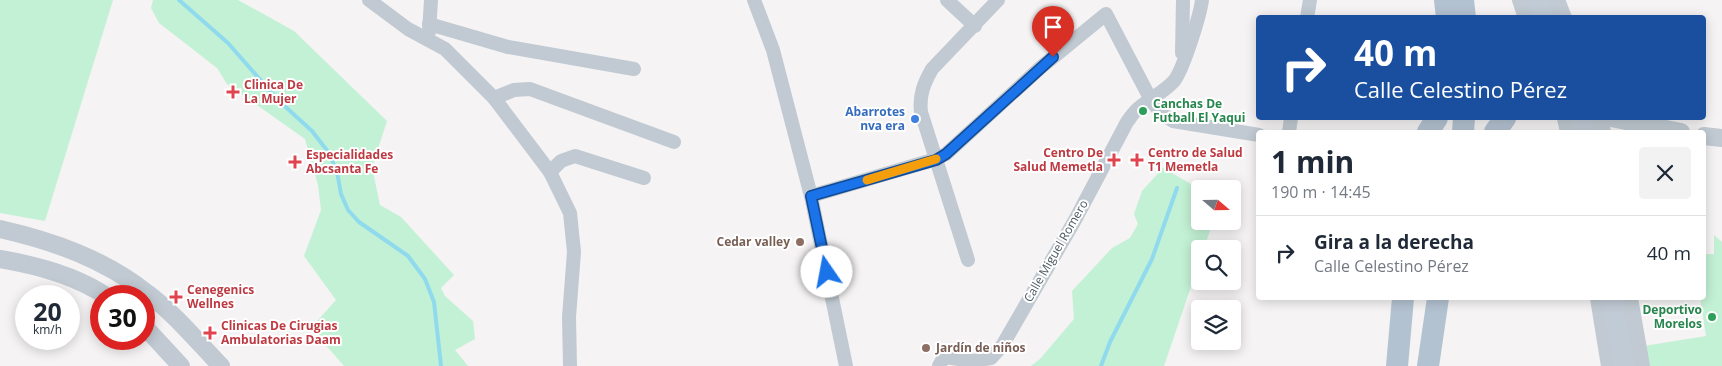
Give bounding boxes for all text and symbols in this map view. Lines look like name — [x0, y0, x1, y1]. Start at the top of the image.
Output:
pin — [1032, 6, 1074, 57]
icon: arrive — [1039, 13, 1067, 41]
text: 40 m — [1354, 29, 1437, 76]
icon: right — [1271, 35, 1336, 100]
text: Calle Celestino Pérez — [1354, 74, 1567, 104]
place label: Clinica De La Mujer — [244, 76, 303, 107]
marker: Clinica De La Mujer — [226, 85, 240, 99]
place label: Canchas De Futball El Yaqui — [1153, 95, 1245, 126]
place label: Abarrotes nva era — [845, 103, 905, 134]
marker: Canchas De Futball El Yaqui — [1137, 105, 1149, 117]
marker: Abarrotes nva era — [909, 113, 921, 125]
text: 1 min — [1271, 141, 1354, 182]
place label: Centro De Salud Memetla — [1013, 144, 1103, 175]
place label: Centro de Salud T1 Memetla — [1148, 144, 1243, 175]
place label: Especialidades Abcsanta Fe — [306, 146, 393, 177]
button: close — [1639, 147, 1691, 199]
marker: Centro De Salud Memetla — [1107, 153, 1121, 167]
marker: Centro de Salud T1 Memetla — [1130, 153, 1144, 167]
marker: Especialidades Abcsanta Fe — [288, 155, 302, 169]
north arrow — [1191, 180, 1241, 230]
map controls — [1191, 180, 1241, 350]
text: 190 m · 14:45 — [1271, 181, 1371, 203]
street label: Calle Miguel Romero — [1019, 197, 1092, 305]
text: Gira a la derecha — [1314, 229, 1474, 255]
place label: Cedar valley — [717, 233, 790, 250]
marker: Cedar valley — [794, 236, 806, 248]
icon: right — [1271, 239, 1299, 267]
button: search — [1191, 240, 1241, 290]
text: 40 m — [1647, 240, 1691, 266]
position arrow — [800, 245, 852, 297]
text: Calle Celestino Pérez — [1314, 255, 1469, 277]
place label: Cenegenics Wellnes — [187, 281, 254, 312]
speed limit sign: 30 — [90, 285, 155, 350]
marker: Cenegenics Wellnes — [169, 290, 183, 304]
text: 20 — [33, 294, 62, 328]
button: layers — [1191, 300, 1241, 350]
place label: Deportivo Morelos — [1642, 301, 1702, 332]
marker: Deportivo Morelos — [1706, 311, 1718, 323]
place label: Clinicas De Cirugias Ambulatorias Daam — [221, 317, 341, 348]
text: km/h — [33, 321, 62, 338]
marker: Clinicas De Cirugias Ambulatorias Daam — [203, 326, 217, 340]
place label: Jardín de niños — [935, 339, 1026, 356]
marker: Jardín de niños — [920, 342, 932, 354]

